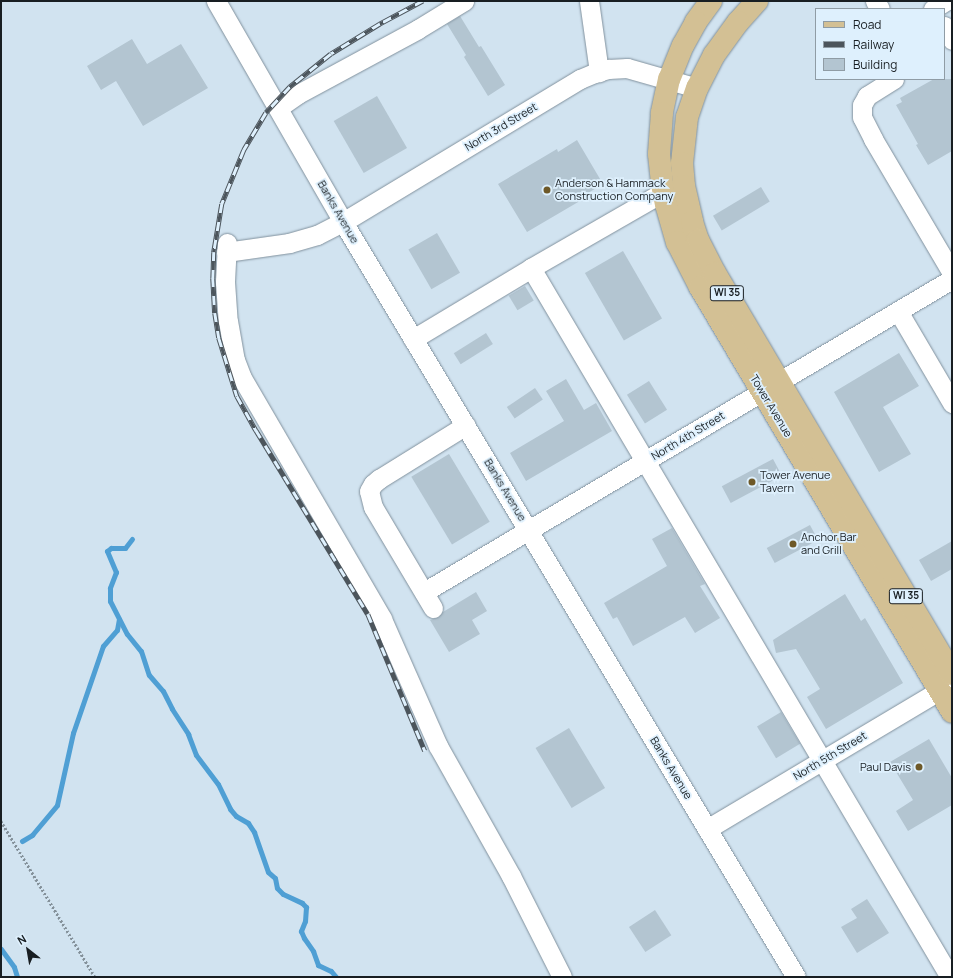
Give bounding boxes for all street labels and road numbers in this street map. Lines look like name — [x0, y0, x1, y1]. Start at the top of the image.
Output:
street label: North 3rd Street — [462, 100, 540, 154]
street label: Banks Avenue — [315, 178, 361, 246]
road number: WI 35 — [709, 285, 745, 301]
street label: Tower Avenue — [747, 372, 795, 440]
street label: North 4th Street — [649, 409, 727, 463]
street label: Banks Avenue — [481, 456, 529, 524]
road number: WI 35 — [888, 588, 924, 604]
street label: North 5th Street — [791, 729, 869, 783]
street label: Banks Avenue — [647, 734, 695, 802]

